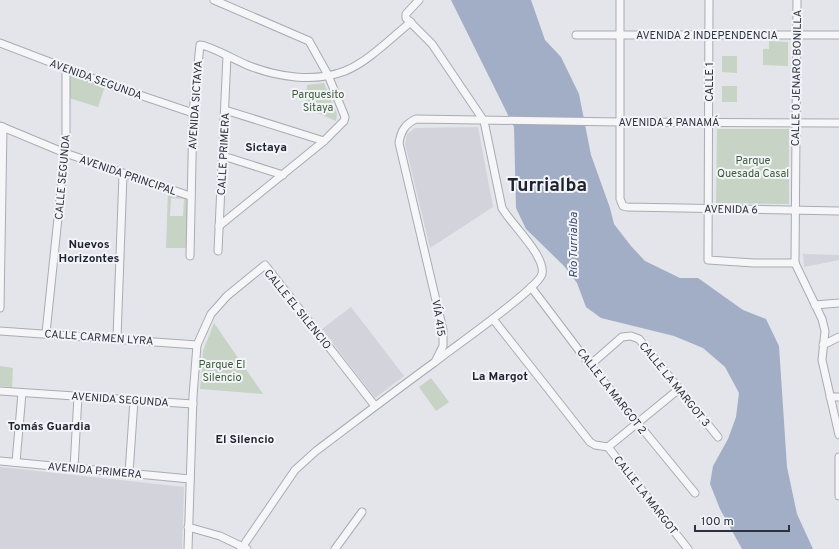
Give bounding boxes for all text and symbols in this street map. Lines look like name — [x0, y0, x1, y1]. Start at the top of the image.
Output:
street label: CALLE 0 JENARO BONILLA — [789, 10, 805, 146]
street label: AVENIDA 2 INDEPENDENCIA — [636, 29, 778, 43]
street label: AVENIDA SEGUNDA — [47, 57, 144, 103]
street label: AVENIDA SICTAYA — [186, 60, 206, 150]
street label: CALLE 1 — [703, 62, 717, 102]
park label: Parquesito Sitaya — [292, 88, 344, 115]
street label: CALLE PRIMERA — [215, 112, 233, 196]
street label: AVENIDA 4 PANAMÁ — [619, 115, 719, 130]
street label: CALLE SEGUNDA — [52, 134, 74, 220]
district label: Sictaya — [245, 140, 287, 156]
street label: AVENIDA PRINCIPAL — [77, 153, 178, 199]
park label: Parque Quesada Casal — [717, 154, 789, 181]
district label: Turrialba — [507, 174, 587, 198]
street label: AVENIDA 6 — [704, 203, 758, 217]
water label: Río Turrialba — [566, 211, 582, 278]
district label: Nuevos Horizontes — [59, 237, 119, 267]
street label: CALLE EL SILENCIO — [261, 267, 334, 352]
street label: VÍA 415 — [428, 299, 449, 338]
street label: CALLE CARMEN LYRA — [44, 327, 154, 349]
street label: CALLE LA MARGOT 3 — [636, 339, 713, 430]
street label: CALLE LA MARGOT 2 — [573, 346, 649, 437]
park label: Parque El Silencio — [199, 358, 245, 385]
district label: La Margot — [472, 369, 528, 385]
street label: AVENIDA SEGUNDA — [71, 390, 169, 410]
district label: Tomás Guardia — [8, 419, 90, 435]
district label: El Silencio — [216, 432, 275, 448]
street label: CALLE LA MARGOT — [610, 453, 680, 538]
street label: AVENIDA PRIMERA — [47, 460, 143, 482]
scale bar — [695, 507, 789, 533]
text: 100 m — [701, 514, 734, 530]

